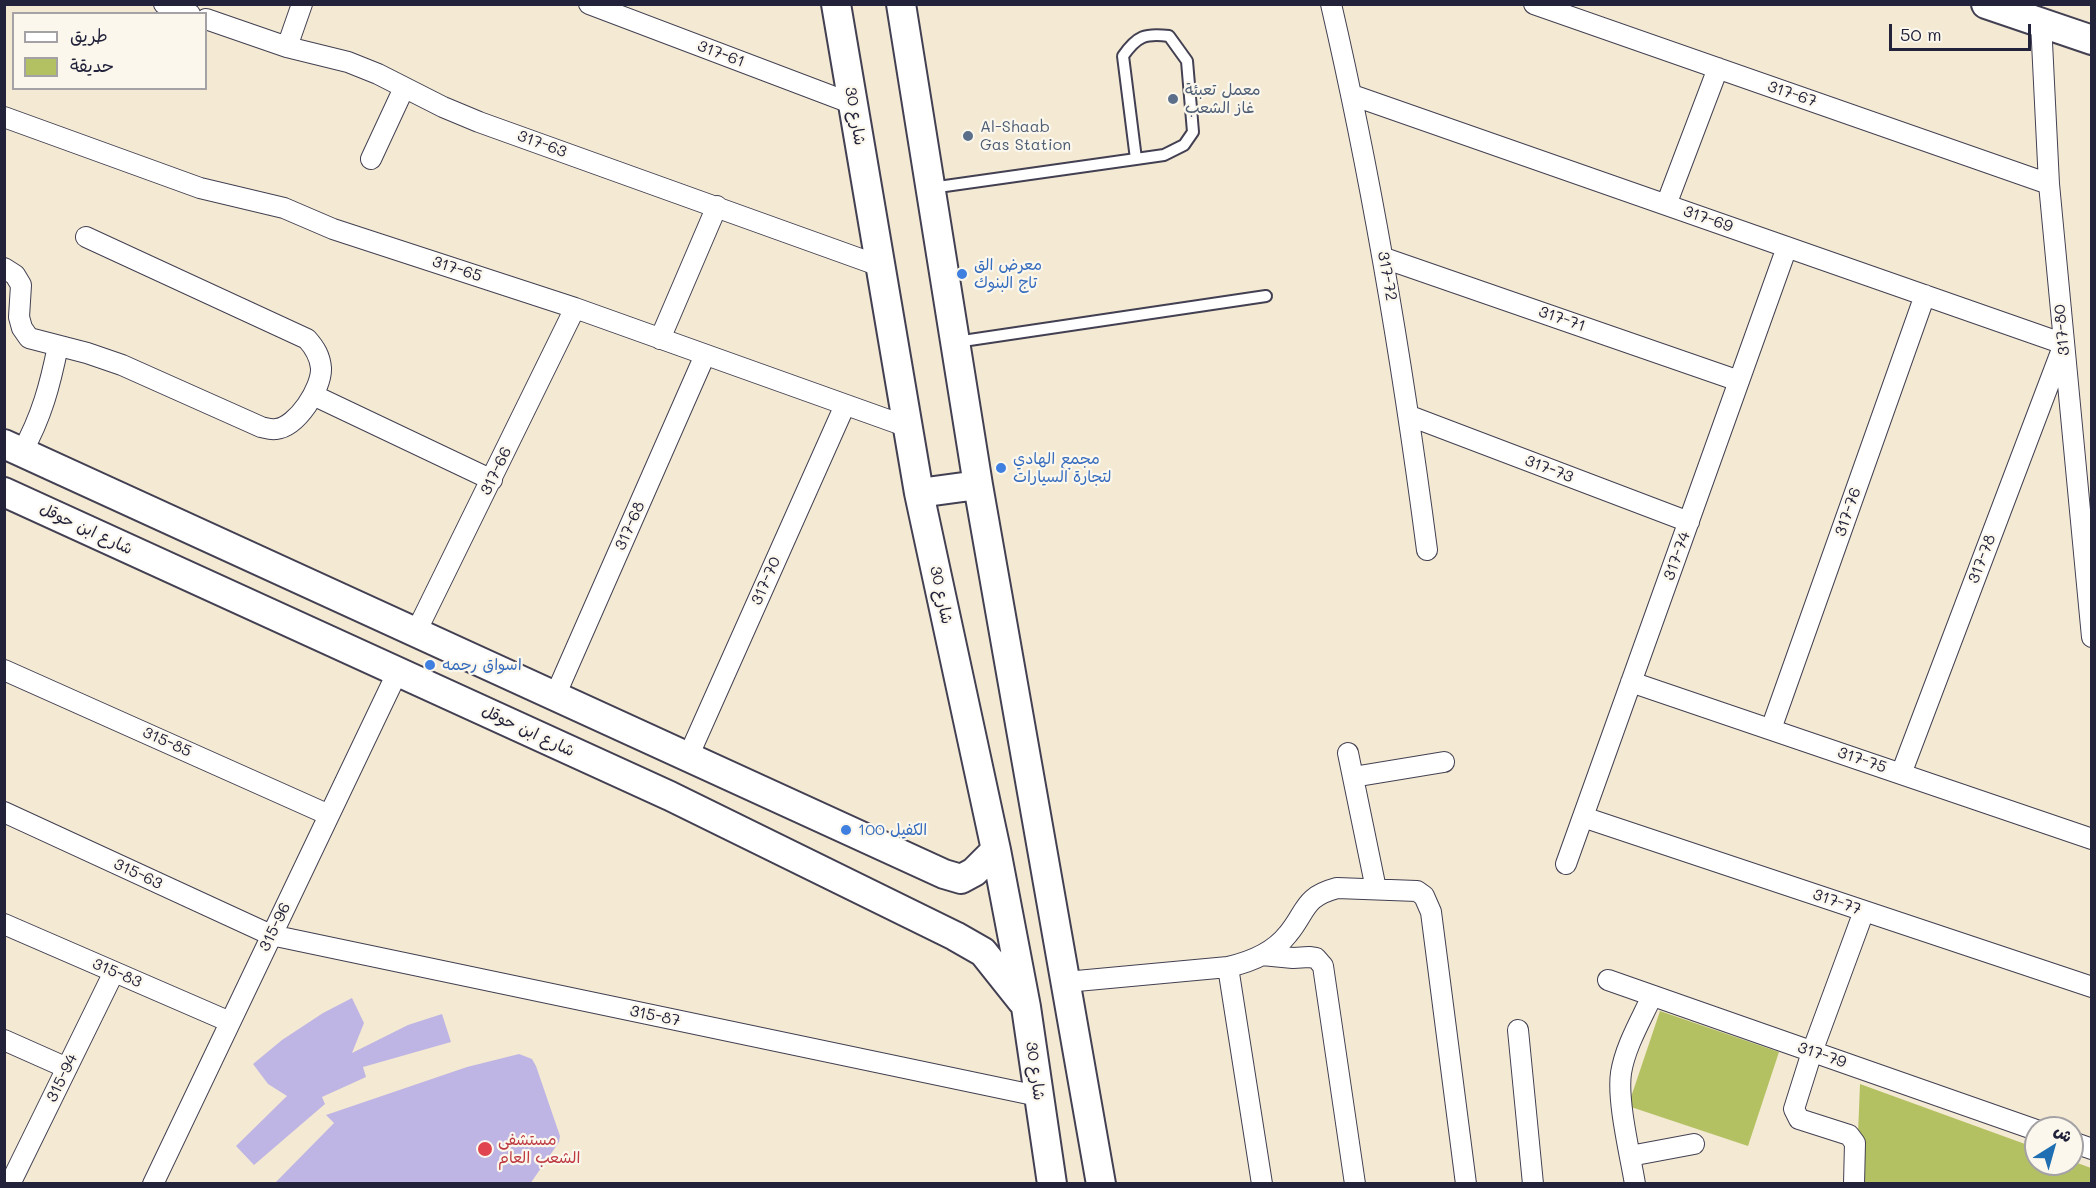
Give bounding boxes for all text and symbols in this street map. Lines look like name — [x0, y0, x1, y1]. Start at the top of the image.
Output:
legend — [12, 12, 207, 90]
scale bar — [1892, 12, 2034, 50]
text: 50 m — [1900, 22, 1942, 46]
text: طريق — [70, 23, 108, 47]
street label: 317-61 — [695, 36, 747, 72]
text: حديقة — [70, 53, 114, 77]
street label: 317-67 — [1765, 77, 1819, 111]
place label: معمل تعبئة غاز الشعب — [1185, 80, 1261, 118]
street label: شارع 30 — [840, 85, 870, 147]
marker: معمل تعبئة غاز الشعب — [1166, 92, 1180, 106]
place label: Al-Shaab Gas Station — [980, 117, 1071, 155]
street label: 317-63 — [515, 126, 569, 162]
marker: Al-Shaab Gas Station — [961, 129, 975, 143]
street label: 317-69 — [1681, 202, 1735, 236]
street label: 317-72 — [1373, 250, 1401, 302]
street label: 317-65 — [430, 252, 484, 286]
place label: معرض الق تاج البنوك — [974, 255, 1042, 293]
marker: معرض الق تاج البنوك — [955, 267, 969, 281]
street label: 317-71 — [1536, 302, 1588, 336]
street label: 317-80 — [2050, 303, 2074, 357]
street label: 317-66 — [476, 444, 516, 498]
place label: مجمع الهادي لتجارة السيارات — [1013, 449, 1111, 487]
street label: 317-73 — [1522, 451, 1576, 487]
marker: مجمع الهادي لتجارة السيارات — [994, 461, 1008, 475]
street label: 317-76 — [1831, 485, 1865, 539]
street label: شارع ابن حوقل — [37, 499, 135, 559]
street label: 317-68 — [611, 499, 649, 553]
street label: 317-74 — [1659, 529, 1695, 583]
street label: 317-78 — [1964, 532, 2000, 586]
street label: 317-70 — [747, 554, 785, 608]
street label: شارع 30 — [925, 564, 957, 626]
place label: اسواق رحمه — [442, 655, 522, 675]
marker: اسواق رحمه — [423, 658, 437, 672]
street label: شارع ابن حوقل — [479, 701, 577, 761]
street label: 315-85 — [140, 723, 194, 761]
street label: 317-75 — [1835, 743, 1889, 777]
place label: الكفيل 100 — [858, 820, 927, 840]
marker: الكفيل 100 — [839, 823, 853, 837]
street label: 315-63 — [111, 854, 165, 894]
street label: 317-77 — [1810, 885, 1864, 919]
street label: 315-96 — [255, 900, 295, 954]
street label: 315-83 — [89, 954, 145, 992]
street label: 315-87 — [628, 1001, 682, 1031]
street label: 317-79 — [1795, 1038, 1849, 1072]
street label: شارع 30 — [1021, 1040, 1049, 1102]
street label: 315-94 — [42, 1051, 82, 1105]
north arrow — [2024, 1116, 2084, 1176]
text: ش — [2051, 1119, 2077, 1147]
place label: مستشفى الشعب العام — [498, 1130, 580, 1168]
marker: مستشفى الشعب العام — [476, 1140, 494, 1158]

